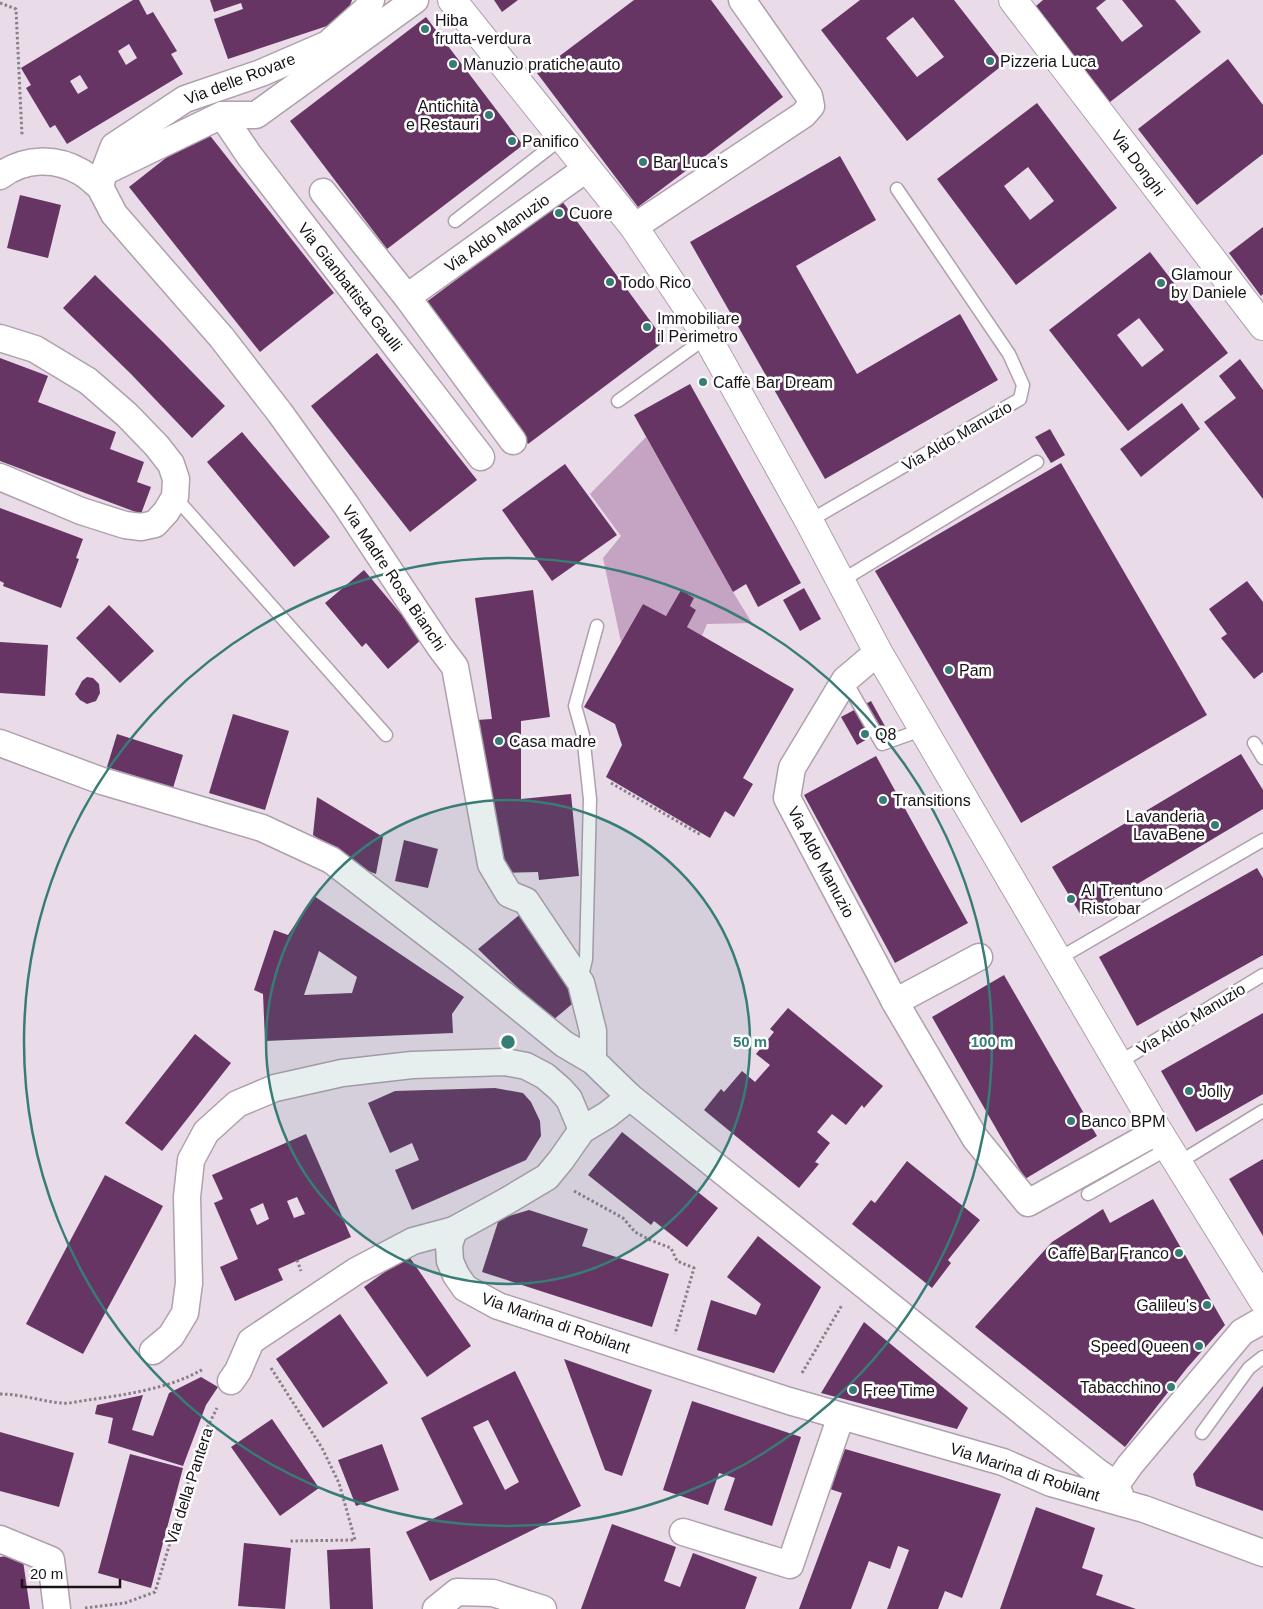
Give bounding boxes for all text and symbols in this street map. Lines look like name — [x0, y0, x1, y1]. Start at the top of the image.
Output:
place label: Hiba frutta-verdura — [435, 12, 531, 47]
marker: Hiba frutta-verdura — [419, 23, 431, 35]
street label: Via delle Rovare — [182, 50, 298, 108]
place label: Pizzeria Luca — [1000, 53, 1096, 70]
marker: Pizzeria Luca — [984, 55, 996, 67]
place label: Manuzio pratiche auto — [463, 56, 621, 73]
marker: Manuzio pratiche auto — [447, 58, 459, 70]
place label: Antichità e Restauri — [406, 98, 479, 133]
marker: Antichità e Restauri — [483, 109, 495, 121]
street label: Via Donghi — [1108, 127, 1168, 199]
place label: Panifico — [522, 133, 579, 150]
marker: Panifico — [506, 135, 518, 147]
place label: Bar Luca's — [653, 154, 728, 171]
marker: Bar Luca's — [637, 156, 649, 168]
street label: Via Aldo Manuzio — [442, 191, 552, 275]
place label: Cuore — [569, 205, 613, 222]
marker: Cuore — [553, 207, 565, 219]
street label: Via Gianbattista Gaulli — [295, 220, 405, 354]
place label: Glamour by Daniele — [1171, 266, 1247, 301]
place label: Todo Rico — [620, 274, 691, 291]
marker: Todo Rico — [604, 276, 616, 288]
marker: Glamour by Daniele — [1155, 277, 1167, 289]
place label: Immobiliare il Perimetro — [657, 310, 740, 345]
marker: Immobiliare il Perimetro — [641, 321, 653, 333]
place label: Caffè Bar Dream — [713, 374, 833, 391]
marker: Caffè Bar Dream — [697, 376, 709, 388]
street label: Via Aldo Manuzio — [899, 398, 1015, 474]
street label: Via Madre Rosa Bianchi — [339, 502, 449, 654]
place label: Pam — [959, 662, 992, 679]
marker: Pam — [943, 664, 955, 676]
place label: Q8 — [875, 726, 896, 743]
marker: Q8 — [859, 728, 871, 740]
place label: Casa madre — [509, 733, 596, 750]
marker: Casa madre — [493, 735, 505, 747]
place label: Transitions — [893, 792, 971, 809]
marker: Transitions — [877, 794, 889, 806]
street label: Via Aldo Manuzio — [785, 804, 858, 921]
place label: Lavanderia LavaBene — [1126, 808, 1205, 843]
marker: Lavanderia LavaBene — [1209, 819, 1221, 831]
place label: Al Trentuno Ristobar — [1081, 882, 1163, 917]
marker: Al Trentuno Ristobar — [1065, 893, 1077, 905]
street label: Via Aldo Manuzio — [1134, 980, 1248, 1058]
centre of rings — [499, 1033, 517, 1051]
text: 50 m — [733, 1033, 767, 1050]
text: 100 m — [971, 1033, 1013, 1050]
place label: Jolly — [1199, 1083, 1231, 1100]
marker: Jolly — [1183, 1085, 1195, 1097]
place label: Banco BPM — [1081, 1113, 1165, 1130]
marker: Banco BPM — [1065, 1115, 1077, 1127]
place label: Caffè Bar Franco — [1047, 1245, 1169, 1262]
marker: Caffè Bar Franco — [1173, 1247, 1185, 1259]
street label: Via Marina di Robilant — [479, 1290, 633, 1357]
place label: Galileu's — [1136, 1297, 1197, 1314]
marker: Galileu's — [1201, 1299, 1213, 1311]
place label: Speed Queen — [1090, 1338, 1189, 1355]
marker: Speed Queen — [1193, 1340, 1205, 1352]
place label: Tabacchino — [1080, 1379, 1161, 1396]
marker: Tabacchino — [1165, 1381, 1177, 1393]
place label: Free Time — [863, 1382, 935, 1399]
marker: Free Time — [847, 1384, 859, 1396]
street label: Via della Pantera — [162, 1425, 216, 1546]
street label: Via Marina di Robilant — [948, 1440, 1102, 1504]
scale bar — [22, 1556, 120, 1588]
text: 20 m — [30, 1565, 63, 1582]

